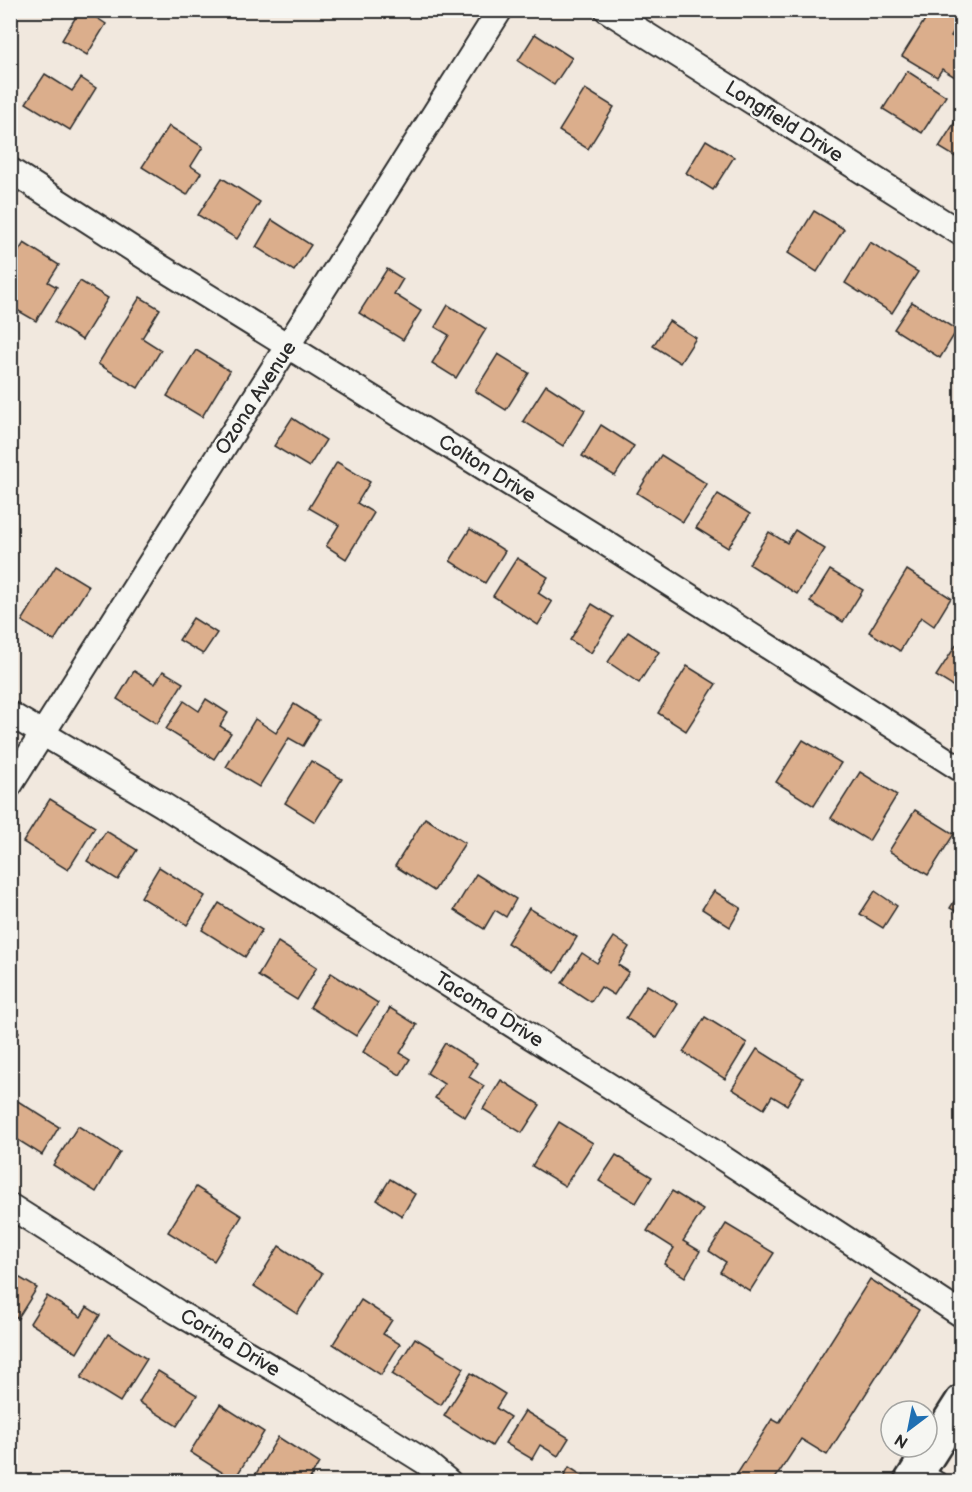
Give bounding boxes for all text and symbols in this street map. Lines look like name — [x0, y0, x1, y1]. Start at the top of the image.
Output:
street label: Longfield Drive — [720, 76, 848, 168]
street label: Ozona Avenue — [210, 337, 302, 459]
street label: Colton Drive — [434, 430, 540, 509]
street label: Tacoma Drive — [430, 967, 548, 1053]
street label: Corina Drive — [176, 1304, 285, 1382]
north arrow — [879, 1399, 939, 1459]
text: N — [892, 1429, 912, 1452]

